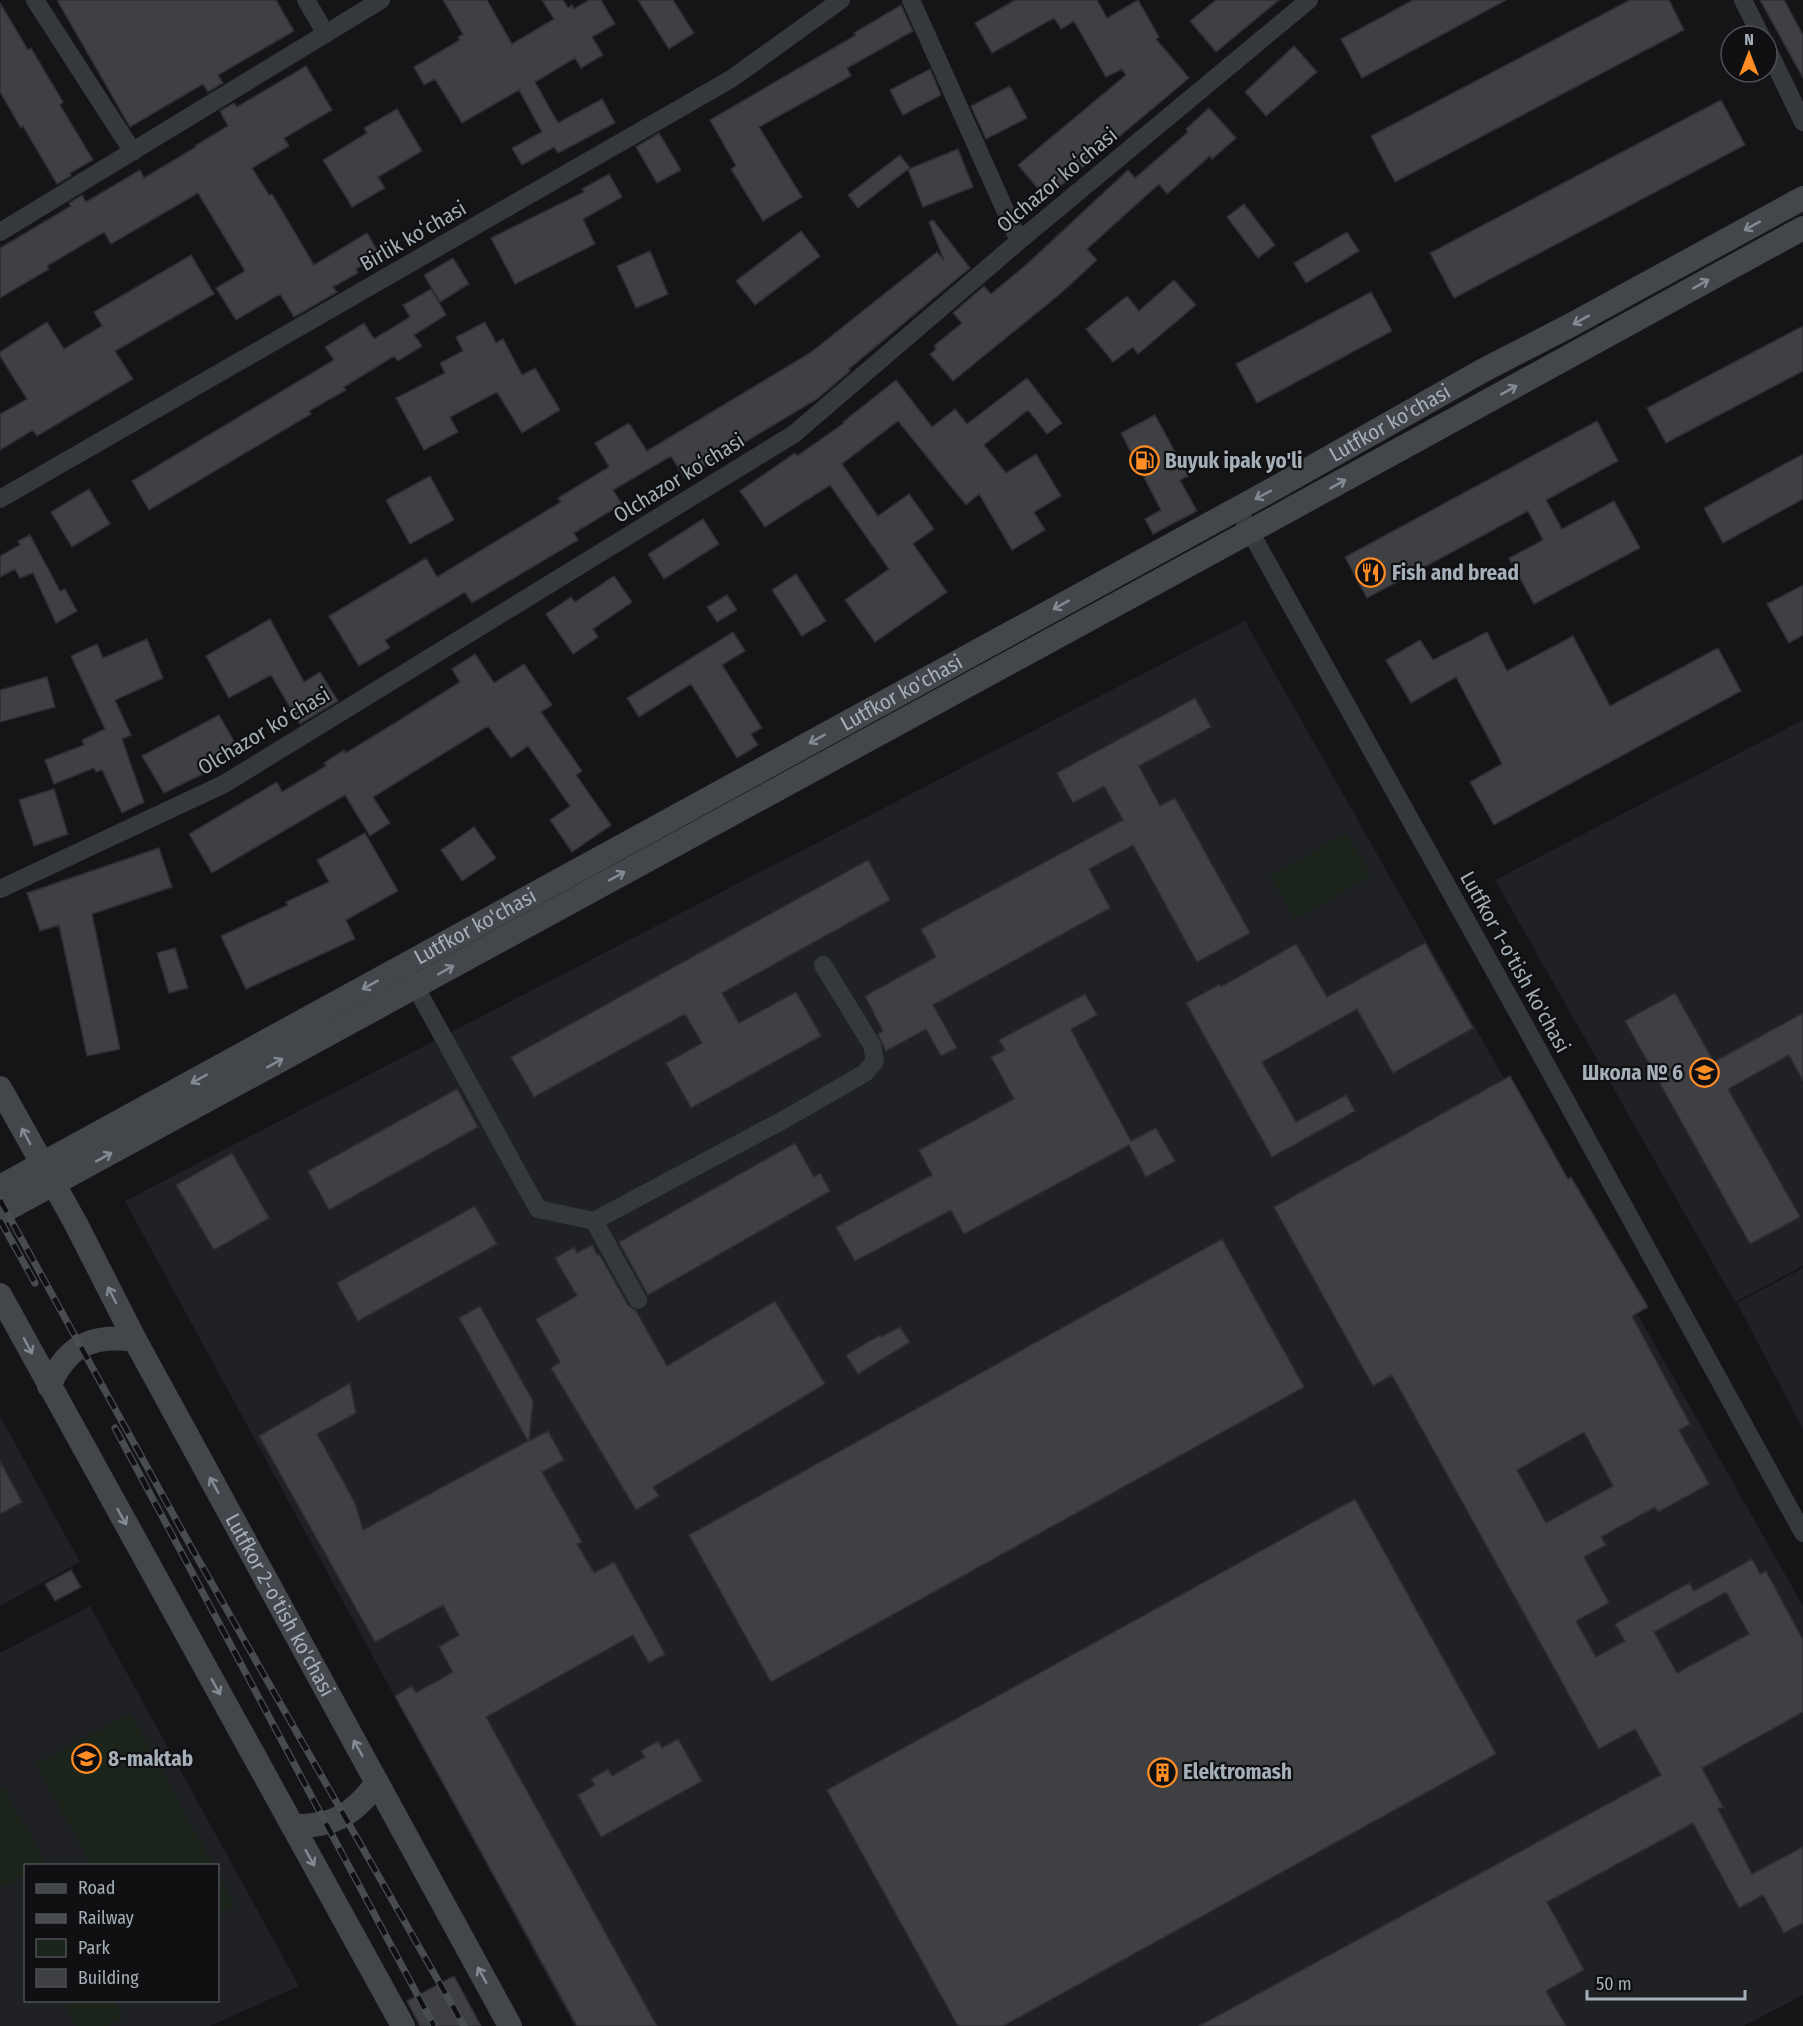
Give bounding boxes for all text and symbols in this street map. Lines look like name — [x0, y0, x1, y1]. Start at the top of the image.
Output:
north arrow — [1719, 24, 1779, 84]
text: N — [1744, 30, 1754, 49]
street label: Olchazor koʻchasi — [991, 122, 1123, 238]
street label: Birlik koʻchasi — [355, 195, 471, 277]
one-way arrow — [1744, 220, 1761, 232]
one-way arrow — [1692, 278, 1709, 290]
one-way arrow — [1573, 314, 1590, 326]
street label: Lutfkor ko'chasi — [1325, 378, 1455, 468]
one-way arrow — [1499, 384, 1517, 395]
street label: Olchazor koʻchasi — [609, 427, 749, 529]
fuel station icon: Buyuk ipak yo'li — [1128, 445, 1160, 477]
place label: Buyuk ipak yo'li — [1165, 448, 1302, 474]
one-way arrow — [1328, 478, 1346, 489]
one-way arrow — [1254, 490, 1272, 501]
restaurant icon: Fish and bread — [1355, 557, 1387, 589]
place label: Fish and bread — [1392, 560, 1519, 586]
one-way arrow — [1053, 599, 1070, 611]
street label: Lutfkor ko'chasi — [836, 649, 967, 737]
street label: Olchazor koʻchasi — [193, 681, 335, 781]
one-way arrow — [809, 733, 826, 745]
street label: Lutfkor 1-o'tish ko'chasi — [1454, 867, 1576, 1057]
one-way arrow — [608, 870, 626, 881]
street label: Lutfkor ko'chasi — [410, 883, 541, 970]
one-way arrow — [437, 964, 454, 976]
one-way arrow — [362, 979, 379, 991]
one-way arrow — [266, 1057, 283, 1069]
school or university icon: Школа № 6 — [1688, 1057, 1720, 1089]
place label: Школа № 6 — [1582, 1060, 1683, 1086]
one-way arrow — [191, 1073, 208, 1085]
one-way arrow — [20, 1128, 32, 1145]
one-way arrow — [95, 1151, 112, 1163]
one-way arrow — [106, 1287, 118, 1304]
one-way arrow — [22, 1337, 34, 1354]
one-way arrow — [208, 1477, 220, 1494]
one-way arrow — [116, 1508, 128, 1525]
street label: Lutfkor 2-o'tish ko'chasi — [219, 1509, 340, 1701]
one-way arrow — [211, 1678, 222, 1696]
one-way arrow — [352, 1740, 363, 1758]
school or university icon: 8-maktab — [71, 1743, 103, 1775]
place label: 8-maktab — [108, 1746, 193, 1772]
building icon: Elektromash — [1146, 1756, 1178, 1788]
place label: Elektromash — [1183, 1759, 1292, 1785]
one-way arrow — [305, 1849, 317, 1866]
legend — [24, 1864, 219, 2002]
text: Road — [78, 1877, 115, 1899]
text: Railway — [78, 1907, 134, 1929]
text: Park — [78, 1937, 111, 1959]
scale bar — [1587, 1963, 1744, 2001]
one-way arrow — [476, 1966, 487, 1984]
text: Building — [78, 1967, 139, 1989]
text: 50 m — [1596, 1973, 1632, 1995]

